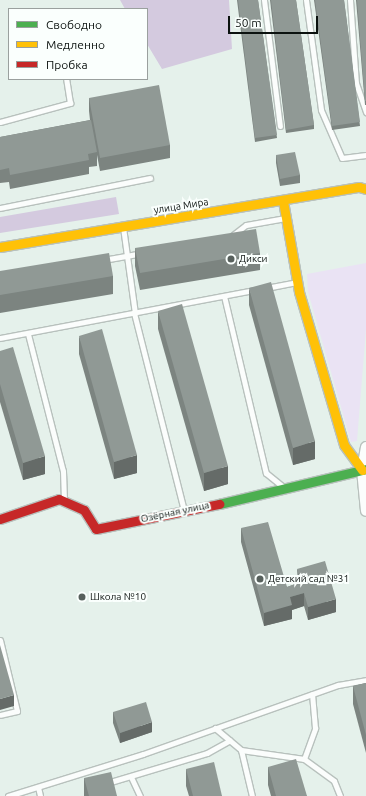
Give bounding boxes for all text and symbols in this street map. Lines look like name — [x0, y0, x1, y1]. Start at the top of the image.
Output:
legend — [8, 8, 148, 80]
scale bar — [230, 8, 320, 34]
text: 50 m — [235, 16, 262, 29]
text: Свободно — [46, 18, 102, 31]
text: Медленно — [46, 38, 105, 51]
text: Пробка — [46, 58, 88, 71]
street label: улица Мира — [153, 196, 209, 216]
place label: Дикси — [239, 253, 267, 265]
marker: Дикси — [226, 254, 236, 264]
street label: Озёрная улица — [140, 499, 210, 525]
place label: Детский сад №31 — [268, 573, 349, 585]
marker: Детский сад №31 — [255, 574, 265, 584]
place label: Школа №10 — [90, 591, 146, 603]
marker: Школа №10 — [77, 592, 87, 602]

